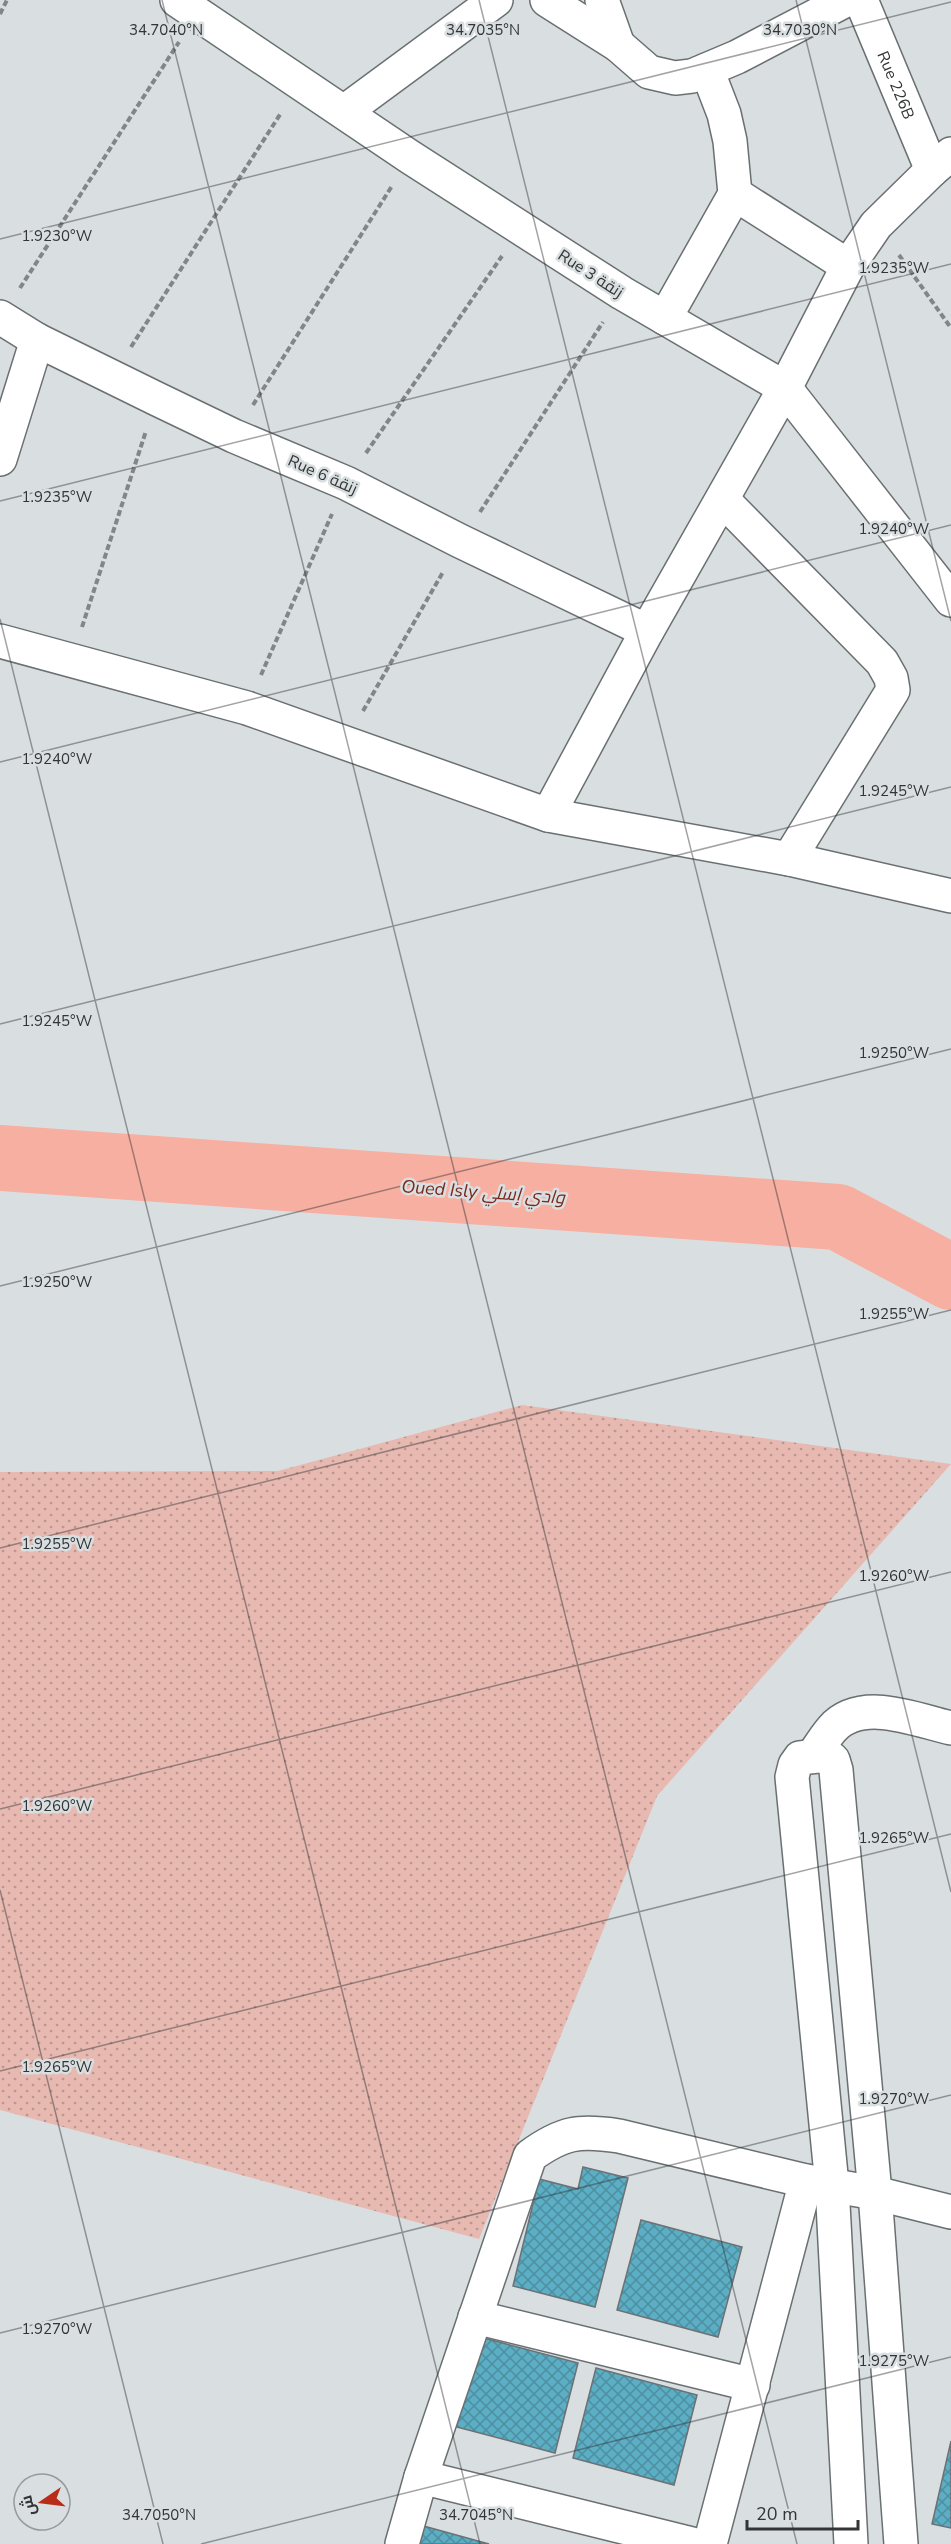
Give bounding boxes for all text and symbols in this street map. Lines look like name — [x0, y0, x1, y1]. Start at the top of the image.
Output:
text: 34.7040°N — [129, 20, 203, 40]
text: 34.7035°N — [446, 20, 520, 40]
text: 34.7030°N — [763, 20, 837, 40]
street label: Rue 226B — [872, 48, 920, 123]
text: 1.9230°W — [22, 226, 93, 246]
street label: Rue 3 زنقة — [553, 244, 627, 303]
text: 1.9235°W — [859, 258, 930, 278]
street label: Rue 6 زنقة — [284, 450, 361, 500]
text: 1.9235°W — [22, 487, 93, 507]
text: 1.9240°W — [859, 519, 930, 539]
text: 1.9240°W — [22, 749, 93, 769]
text: 1.9245°W — [859, 781, 930, 801]
text: 1.9245°W — [22, 1011, 93, 1031]
text: 1.9250°W — [859, 1043, 930, 1063]
water label: Oued Isly وادي إسلي — [400, 1174, 567, 1212]
text: 1.9250°W — [22, 1272, 93, 1292]
text: 1.9255°W — [859, 1304, 930, 1324]
text: 1.9255°W — [22, 1534, 93, 1554]
text: 1.9260°W — [859, 1566, 930, 1586]
text: 1.9260°W — [22, 1796, 93, 1816]
text: 1.9265°W — [859, 1828, 930, 1848]
text: 1.9265°W — [22, 2057, 93, 2077]
text: 1.9270°W — [859, 2089, 930, 2109]
text: 1.9270°W — [22, 2319, 93, 2339]
text: 1.9275°W — [859, 2351, 930, 2371]
north arrow — [12, 2472, 72, 2532]
text: ش — [15, 2493, 42, 2518]
scale bar — [747, 2493, 858, 2531]
text: 20 m — [756, 2502, 798, 2526]
text: 34.7050°N — [122, 2505, 196, 2525]
text: 34.7045°N — [439, 2505, 513, 2525]

